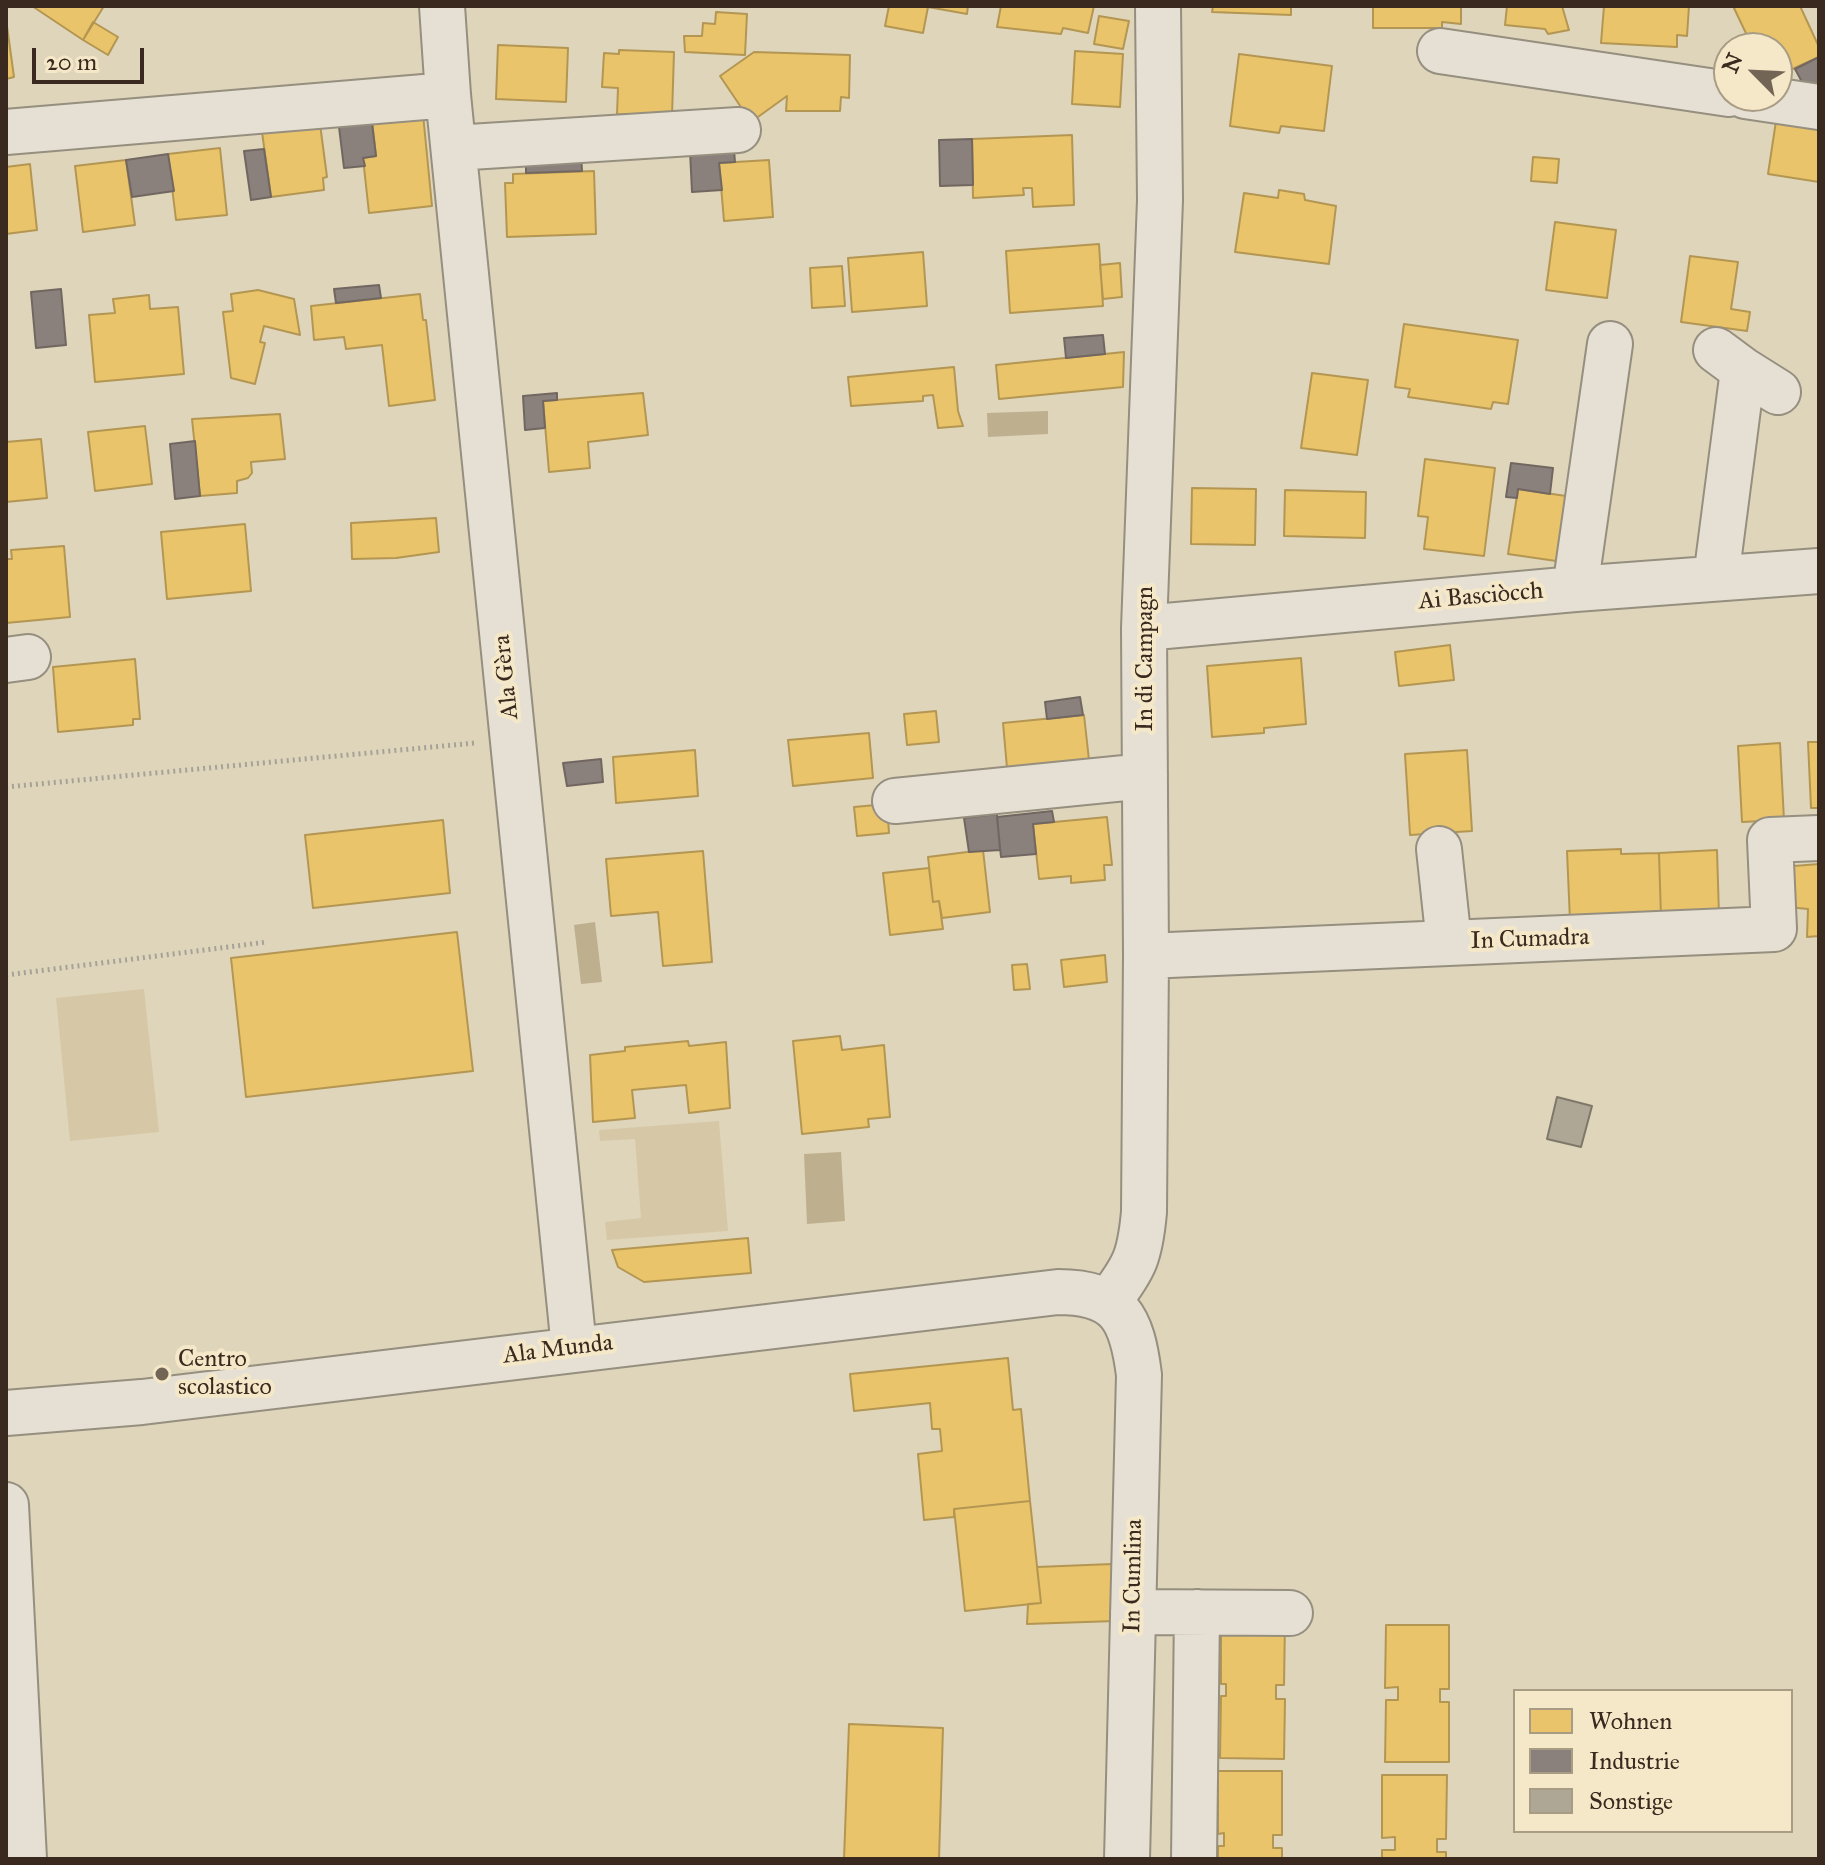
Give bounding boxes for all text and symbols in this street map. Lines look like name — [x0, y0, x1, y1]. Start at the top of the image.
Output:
scale bar — [36, 32, 148, 82]
north arrow — [1713, 32, 1793, 112]
text: 20 m — [46, 47, 97, 77]
text: N — [1716, 49, 1749, 77]
street label: Ai Basciòcch — [1417, 577, 1545, 617]
street label: In di Campagn — [1132, 586, 1160, 732]
street label: Ala Gèra — [488, 633, 526, 721]
street label: In Cumadra — [1470, 924, 1590, 956]
street label: Ala Munda — [501, 1329, 615, 1371]
place label: Centro scolastico — [178, 1346, 272, 1402]
marker: Centro scolastico — [153, 1365, 171, 1383]
street label: In Cumlina — [1119, 1519, 1149, 1633]
legend — [1513, 1689, 1793, 1833]
text: Wohnen — [1589, 1706, 1672, 1736]
text: Industrie — [1589, 1746, 1680, 1776]
text: Sonstige — [1589, 1786, 1673, 1816]

